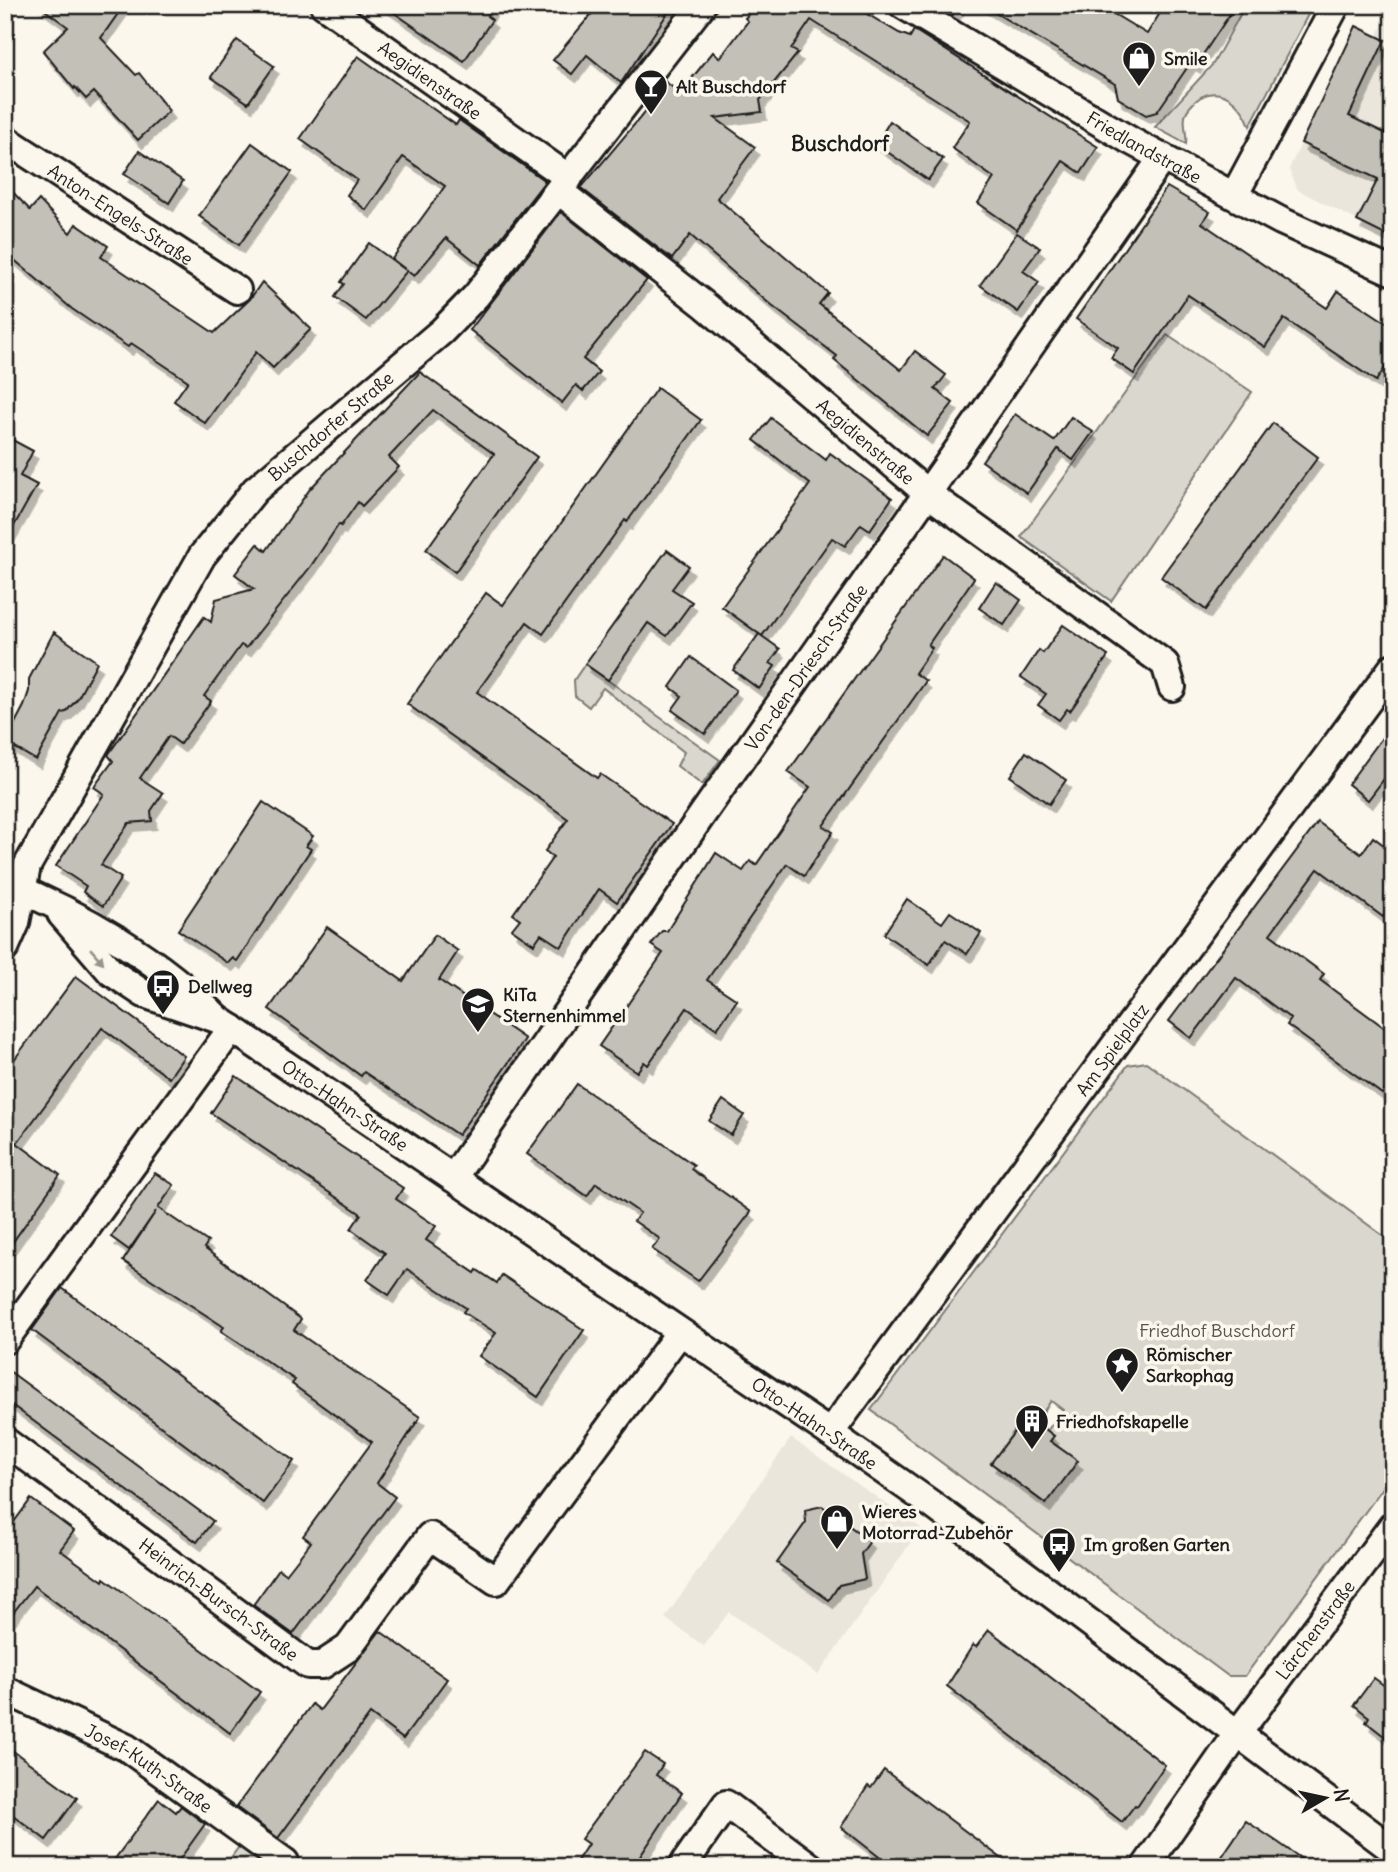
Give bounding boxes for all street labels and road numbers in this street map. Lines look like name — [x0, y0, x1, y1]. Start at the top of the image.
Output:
street label: Aegidienstraße — [374, 36, 486, 124]
street label: Friedlandstraße — [1083, 106, 1206, 188]
street label: Anton-Engels-Straße — [44, 159, 198, 270]
street label: Buschdorfer Straße — [263, 366, 398, 486]
street label: Aegidienstraße — [812, 393, 920, 489]
street label: Von-den-Driesch-Straße — [739, 579, 872, 755]
street label: Am Spielplatz — [1070, 998, 1154, 1100]
street label: Otto-Hahn-Straße — [278, 1054, 413, 1156]
street label: Otto-Hahn-Straße — [747, 1372, 882, 1474]
street label: Heinrich-Bursch-Straße — [135, 1533, 303, 1666]
street label: Lärchenstraße — [1271, 1575, 1360, 1684]
street label: Josef-Kuth-Straße — [81, 1718, 217, 1817]

